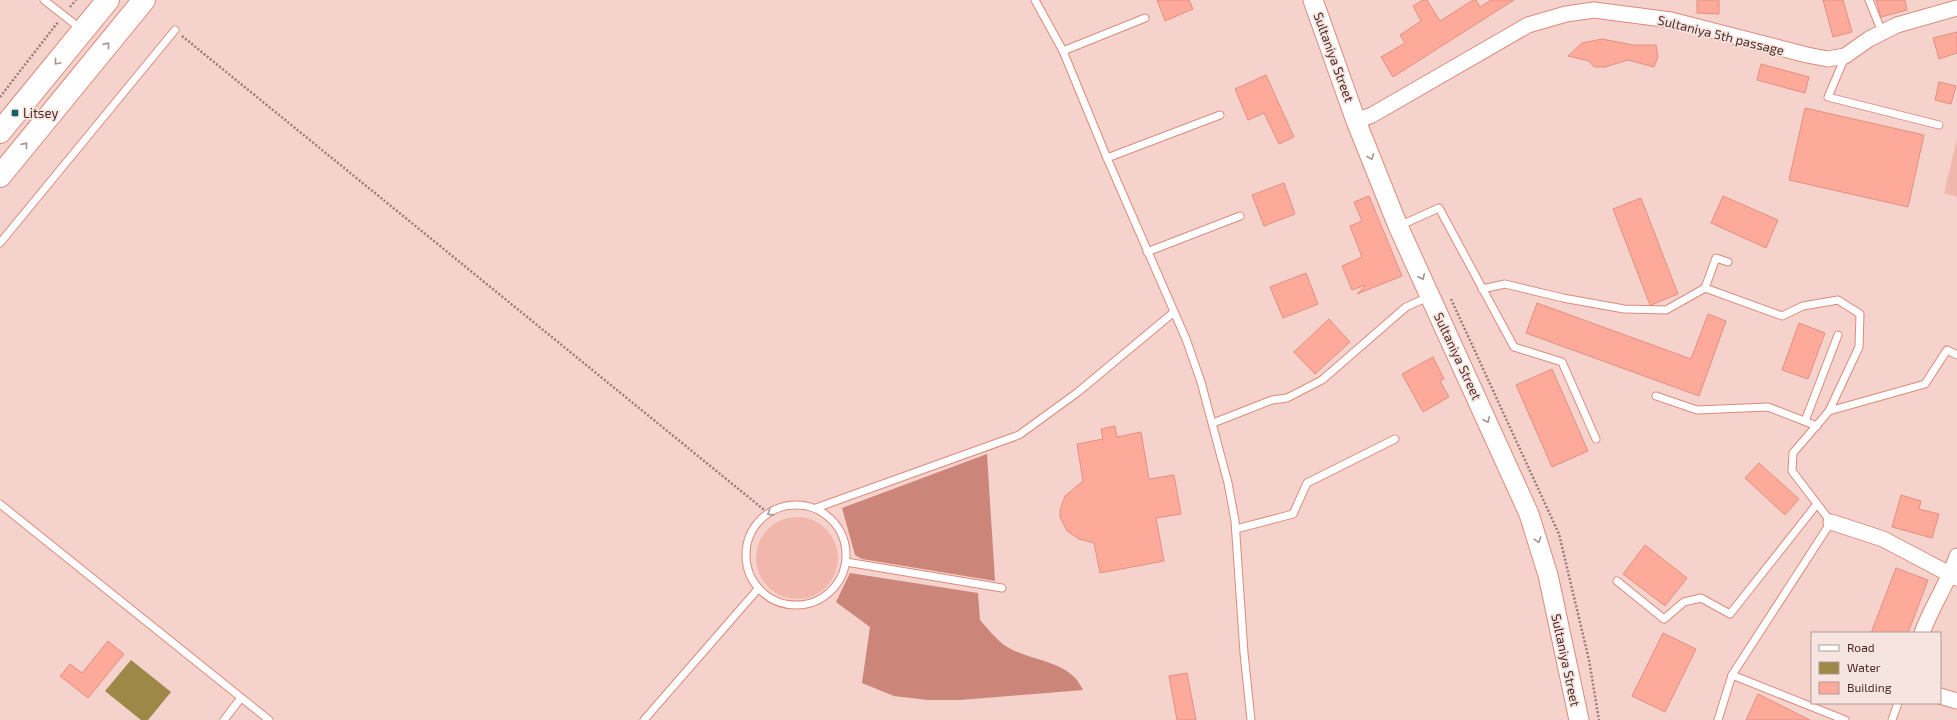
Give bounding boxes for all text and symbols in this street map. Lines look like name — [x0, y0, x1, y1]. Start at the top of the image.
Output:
street label: Sultаniya Street — [1310, 10, 1358, 104]
street label: Sultaniya 5th passage — [1656, 12, 1786, 58]
one-way arrow — [102, 42, 109, 49]
one-way arrow — [54, 58, 61, 65]
place label: Litsey — [23, 105, 58, 121]
marker: Litsey — [10, 108, 20, 118]
one-way arrow — [20, 143, 27, 150]
one-way arrow — [1366, 154, 1374, 161]
one-way arrow — [1417, 273, 1425, 280]
street label: Sultаniya Street — [1431, 310, 1485, 402]
one-way arrow — [1482, 416, 1490, 424]
one-way arrow — [767, 508, 774, 515]
one-way arrow — [1533, 536, 1542, 543]
street label: Sultаniya Street — [1548, 612, 1584, 708]
legend — [1811, 632, 1941, 704]
text: Road — [1847, 640, 1875, 654]
text: Water — [1847, 660, 1881, 674]
text: Building — [1847, 680, 1892, 694]

